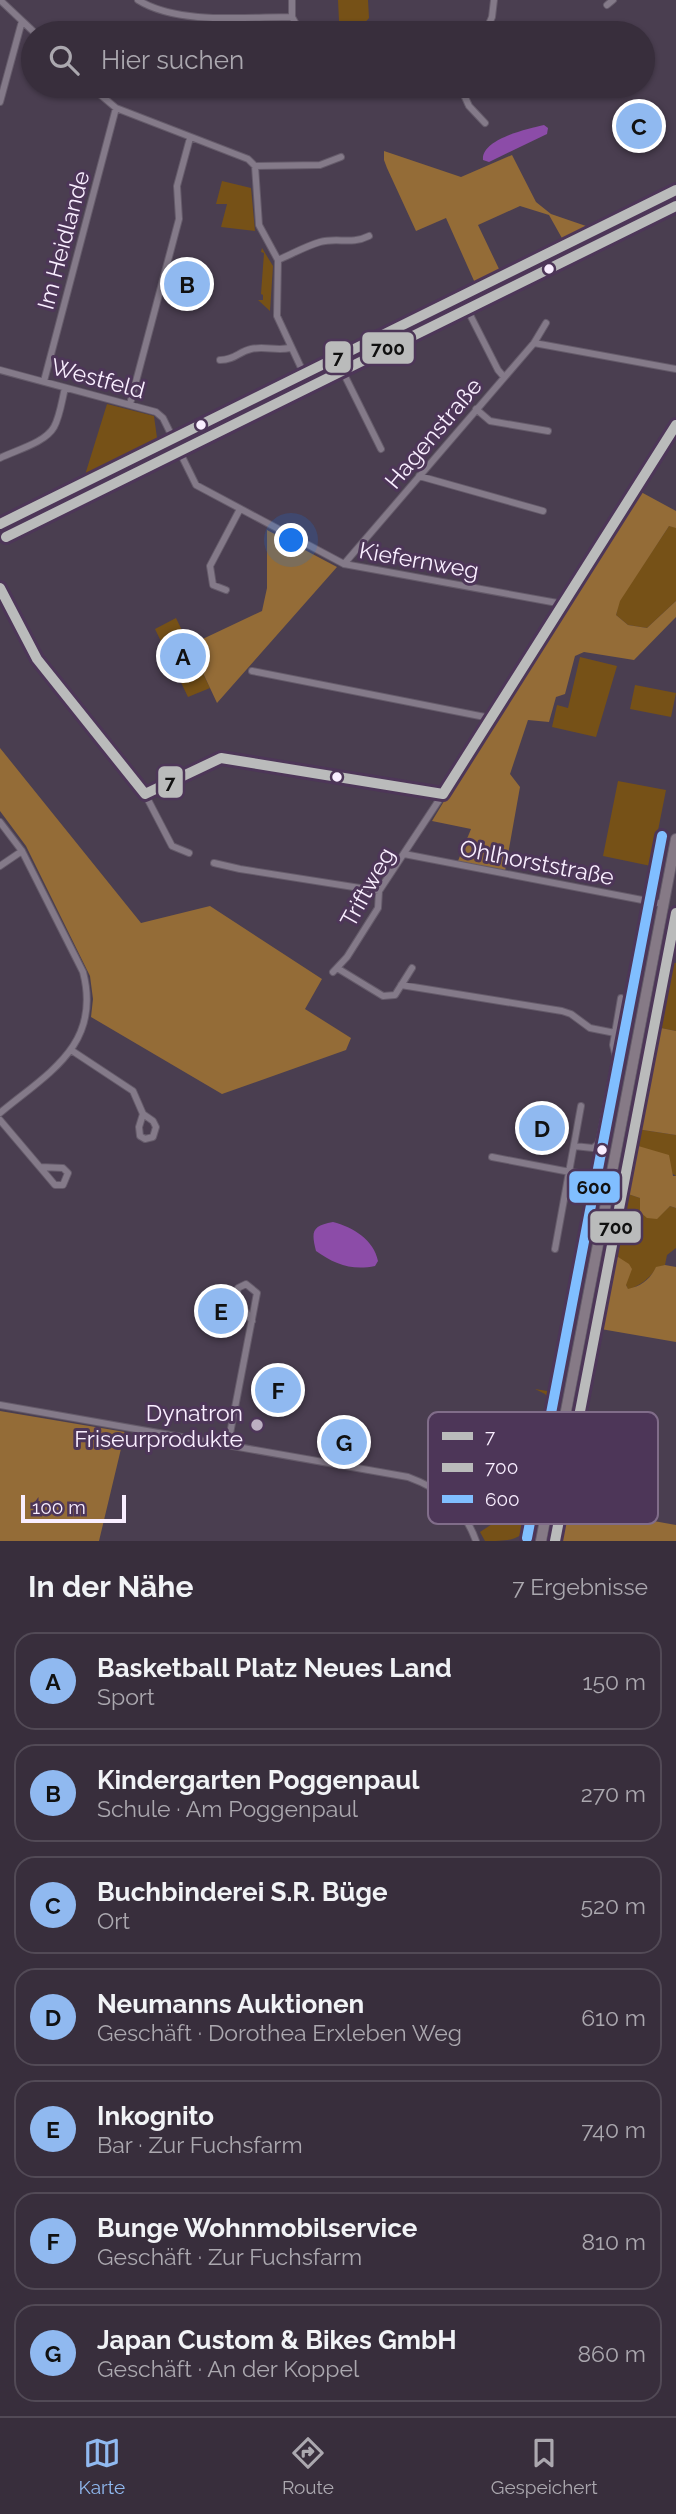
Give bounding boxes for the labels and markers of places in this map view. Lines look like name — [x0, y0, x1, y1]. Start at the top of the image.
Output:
pin: C — [616, 100, 662, 152]
pin: B — [164, 258, 210, 310]
unlabelled marker — [542, 262, 556, 276]
unlabelled marker — [194, 418, 208, 432]
pin: A — [160, 630, 206, 682]
unlabelled marker — [330, 770, 344, 784]
pin: D — [519, 1102, 565, 1154]
unlabelled marker — [595, 1143, 609, 1157]
pin: E — [198, 1285, 244, 1337]
pin: F — [255, 1364, 301, 1416]
place label: Dynatron Friseurprodukte — [74, 1399, 243, 1452]
pin: G — [321, 1416, 367, 1468]
marker: Dynatron Friseurprodukte — [249, 1417, 265, 1433]

